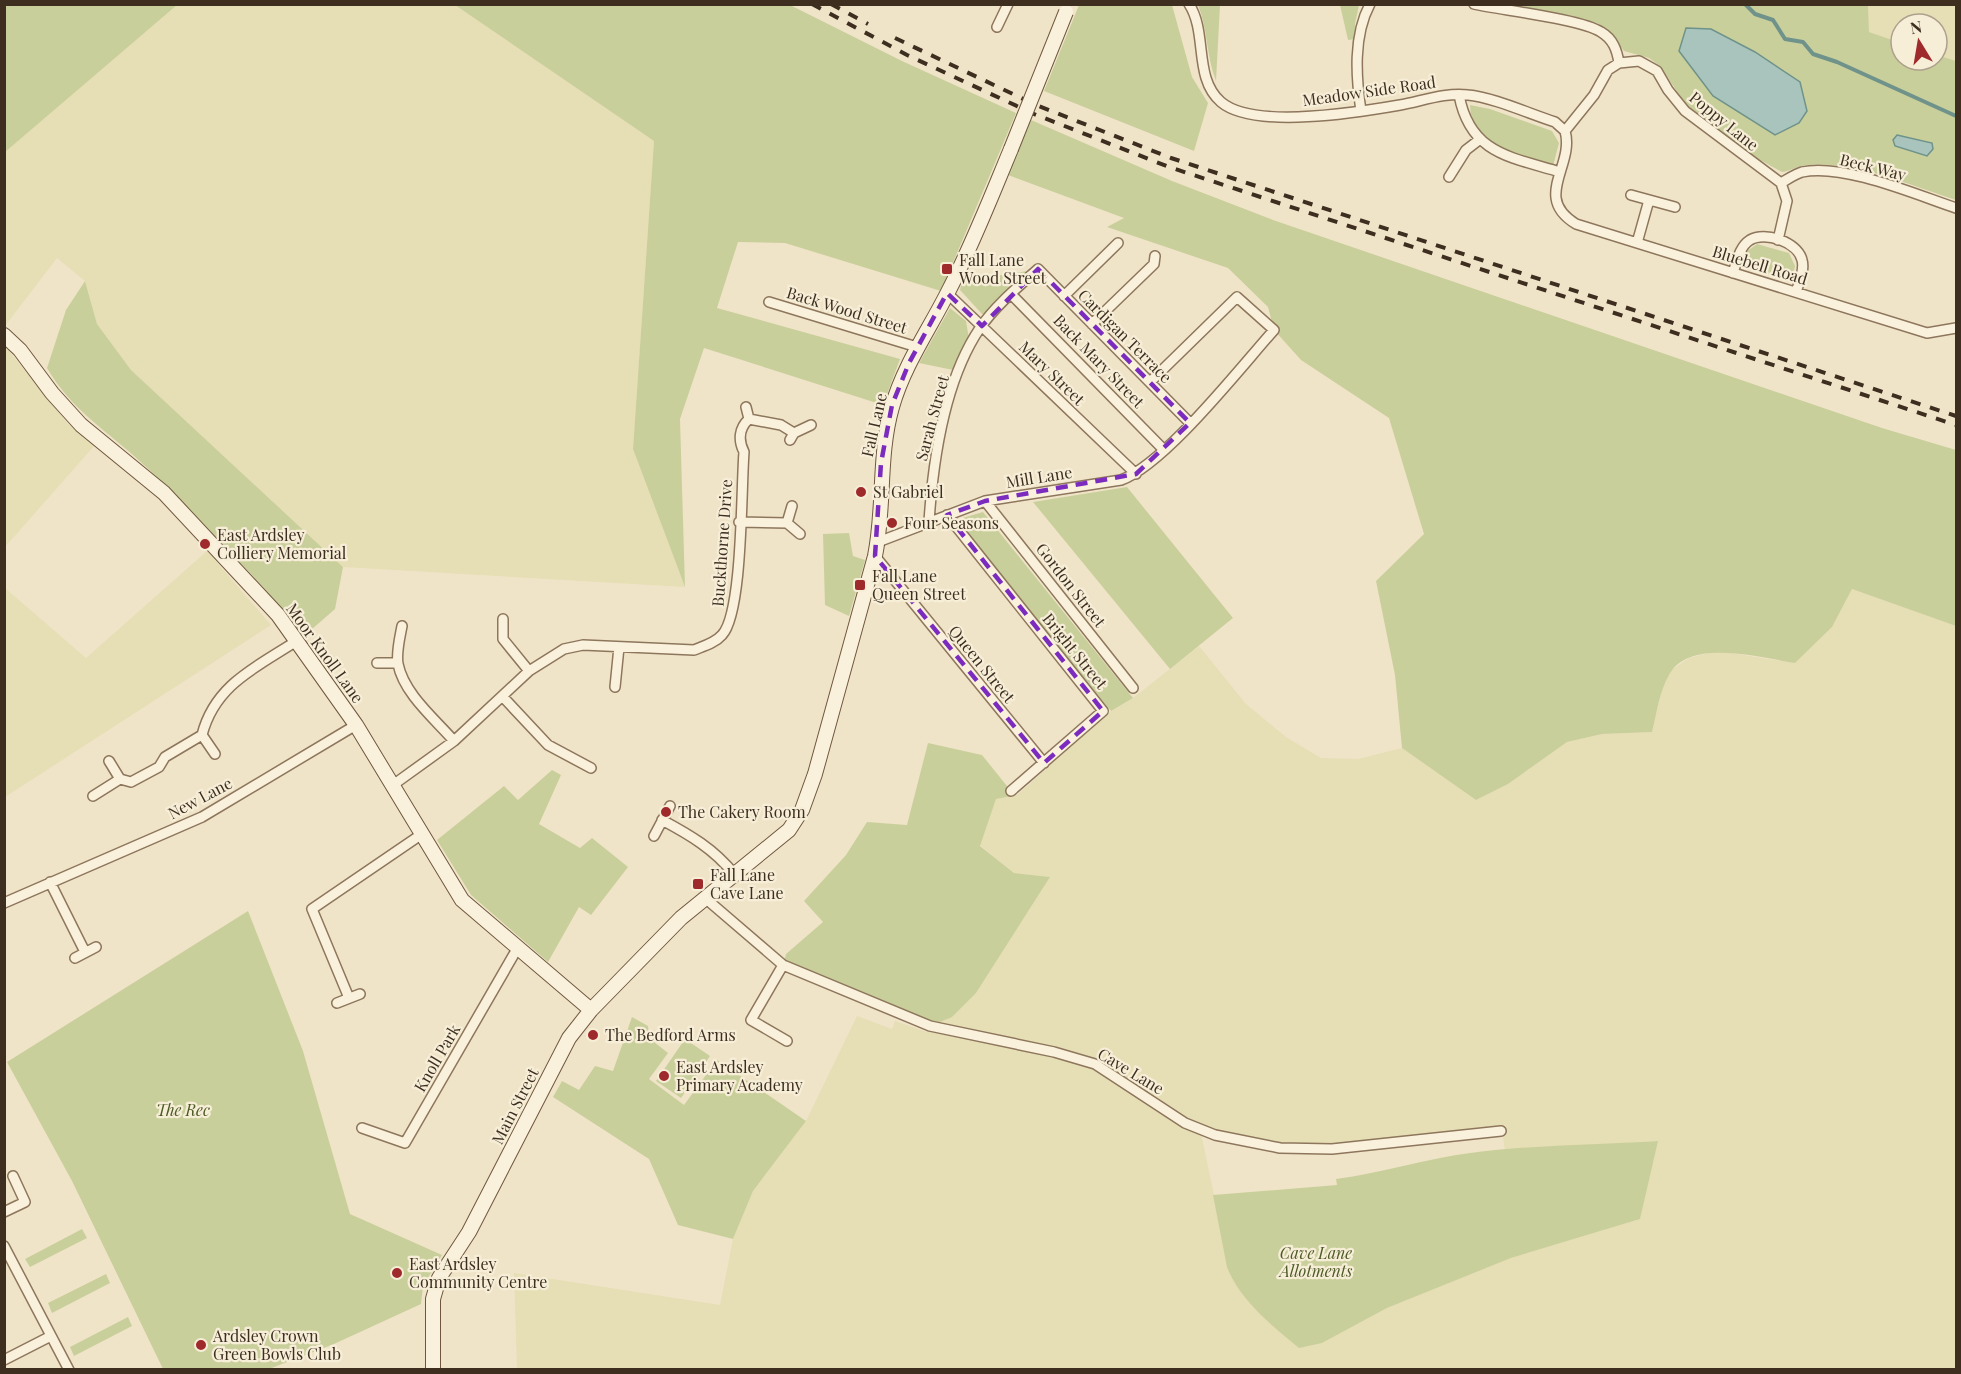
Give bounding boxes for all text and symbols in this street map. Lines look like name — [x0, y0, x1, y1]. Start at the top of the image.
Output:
north arrow — [1889, 12, 1949, 72]
text: N — [1908, 15, 1924, 38]
street label: Meadow Side Road — [1301, 71, 1437, 110]
street label: Poppy Lane — [1685, 86, 1763, 155]
street label: Beck Way — [1838, 148, 1908, 185]
street label: Bluebell Road — [1710, 240, 1810, 289]
place label: Fall Lane Wood Street — [958, 249, 1046, 288]
marker: Fall Lane Wood Street — [940, 262, 954, 276]
street label: Back Wood Street — [784, 281, 910, 338]
street label: Cardigan Terrace — [1074, 284, 1177, 387]
street label: Back Mary Street — [1050, 310, 1148, 412]
street label: Mary Street — [1015, 337, 1089, 409]
street label: Sarah Street — [910, 372, 953, 463]
street label: Fall Lane — [856, 391, 891, 459]
street label: Mill Lane — [1004, 461, 1074, 492]
street label: Buckthorne Drive — [707, 479, 736, 607]
place label: St Gabriel — [873, 481, 944, 502]
marker: St Gabriel — [854, 485, 868, 499]
place label: Four Seasons — [904, 512, 999, 533]
marker: Four Seasons — [885, 516, 899, 530]
place label: East Ardsley Colliery Memorial — [217, 524, 347, 563]
marker: East Ardsley Colliery Memorial — [198, 537, 212, 551]
street label: Gordon Street — [1032, 538, 1111, 631]
place label: Fall Lane Queen Street — [872, 565, 966, 604]
marker: Fall Lane Queen Street — [853, 578, 867, 592]
street label: Moor Knoll Lane — [282, 598, 369, 707]
street label: Bright Street — [1038, 608, 1113, 693]
street label: Queen Street — [945, 621, 1020, 707]
street label: New Lane — [164, 772, 236, 823]
place label: The Cakery Room — [678, 801, 806, 822]
marker: The Cakery Room — [659, 805, 673, 819]
place label: Fall Lane Cave Lane — [710, 864, 784, 903]
marker: Fall Lane Cave Lane — [691, 877, 705, 891]
street label: Knoll Park — [409, 1020, 464, 1095]
place label: The Bedford Arms — [605, 1024, 736, 1045]
marker: The Bedford Arms — [586, 1028, 600, 1042]
street label: Cave Lane — [1094, 1043, 1168, 1099]
place label: East Ardsley Primary Academy — [676, 1056, 803, 1095]
street label: Main Street — [486, 1064, 543, 1148]
marker: East Ardsley Primary Academy — [657, 1069, 671, 1083]
park label: The Rec — [156, 1099, 210, 1120]
park label: Cave Lane Allotments — [1278, 1242, 1352, 1281]
place label: East Ardsley Community Centre — [409, 1253, 547, 1292]
marker: East Ardsley Community Centre — [390, 1266, 404, 1280]
place label: Ardsley Crown Green Bowls Club — [212, 1325, 341, 1364]
marker: Ardsley Crown Green Bowls Club — [194, 1338, 208, 1352]

